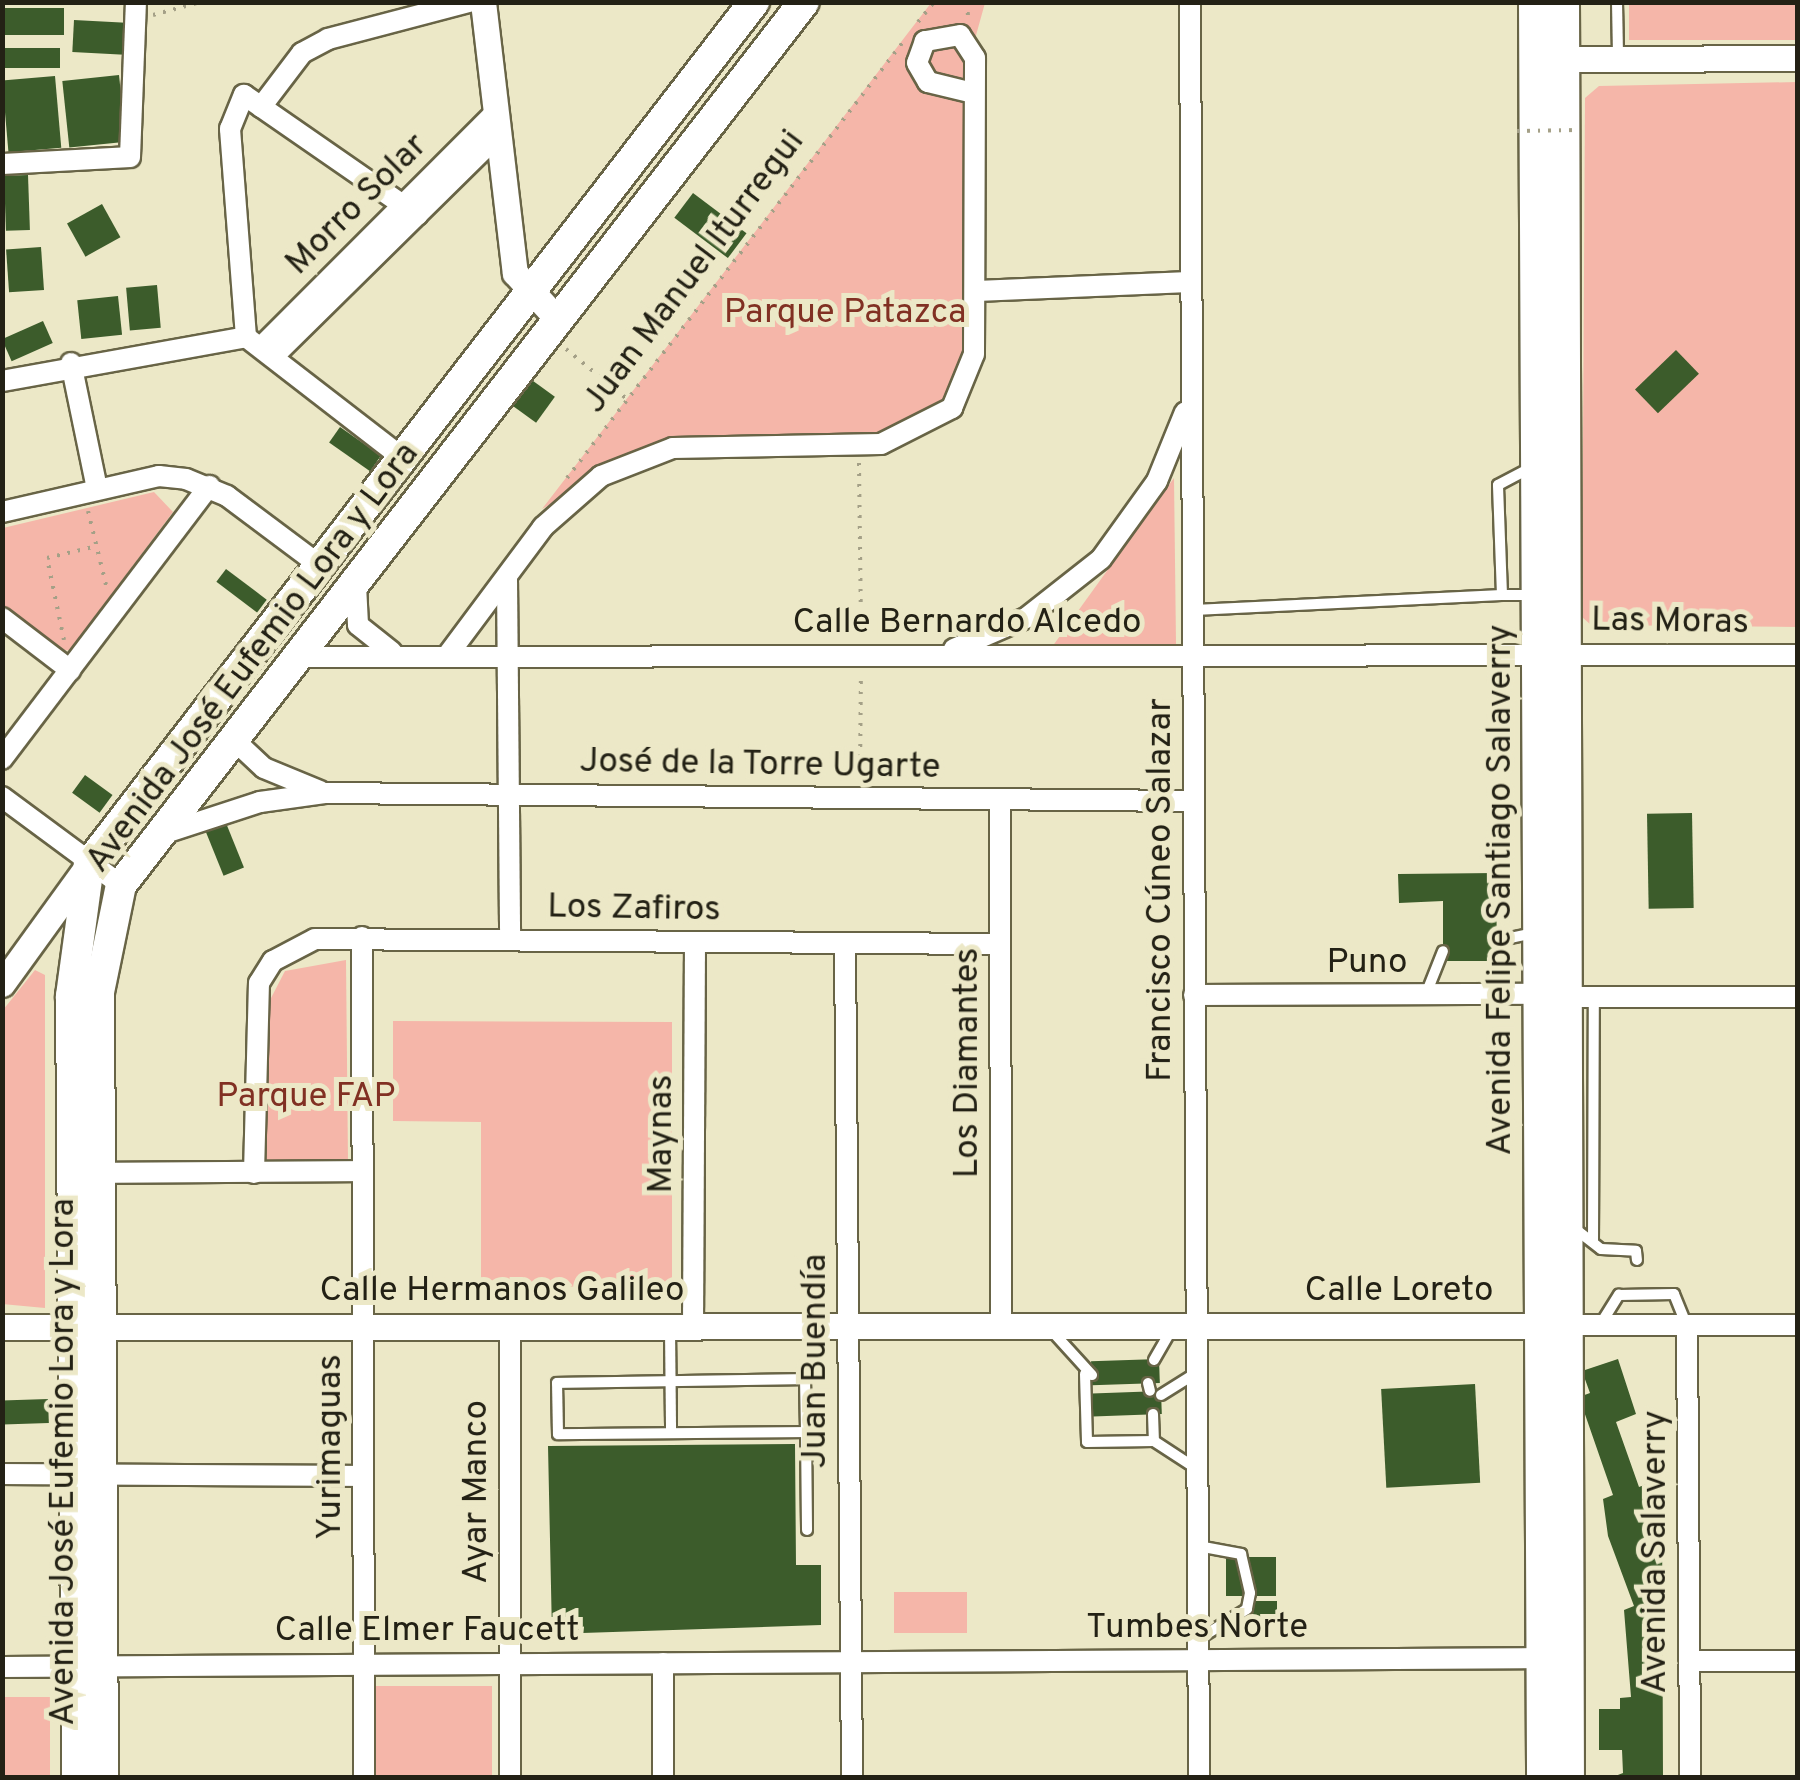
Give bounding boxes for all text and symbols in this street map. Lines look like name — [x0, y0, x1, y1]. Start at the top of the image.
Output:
street label: Juan Manuel Iturregui — [574, 122, 814, 422]
street label: Morro Solar — [277, 125, 437, 285]
park label: Parque Patazca — [724, 292, 966, 334]
street label: Avenida José Eufemio Lora y Lora — [77, 435, 429, 881]
street label: Las Moras — [1591, 600, 1749, 644]
street label: Calle Bernardo Alcedo — [792, 602, 1142, 644]
street label: Avenida Felipe Santiago Salaverry — [1480, 624, 1522, 1156]
street label: Francisco Cúneo Salazar — [1140, 698, 1182, 1082]
street label: José de la Torre Ugarte — [578, 741, 942, 789]
street label: Los Zafiros — [547, 886, 721, 932]
street label: Puno — [1326, 942, 1408, 984]
street label: Los Diamantes — [947, 948, 989, 1178]
street label: Maynas — [641, 1075, 683, 1193]
park label: Parque FAP — [216, 1076, 396, 1118]
street label: Avenida José Eufemio Lora y Lora — [43, 1198, 85, 1726]
street label: Juan Buendía — [795, 1254, 837, 1468]
street label: Calle Hermanos Galileo — [319, 1270, 685, 1312]
street label: Calle Loreto — [1305, 1270, 1493, 1312]
street label: Yurimaguas — [310, 1354, 352, 1540]
street label: Ayar Manco — [456, 1400, 498, 1584]
street label: Avenida Salaverry — [1635, 1410, 1677, 1694]
street label: Tumbes Norte — [1086, 1607, 1308, 1649]
street label: Calle Elmer Faucett — [275, 1610, 579, 1652]

